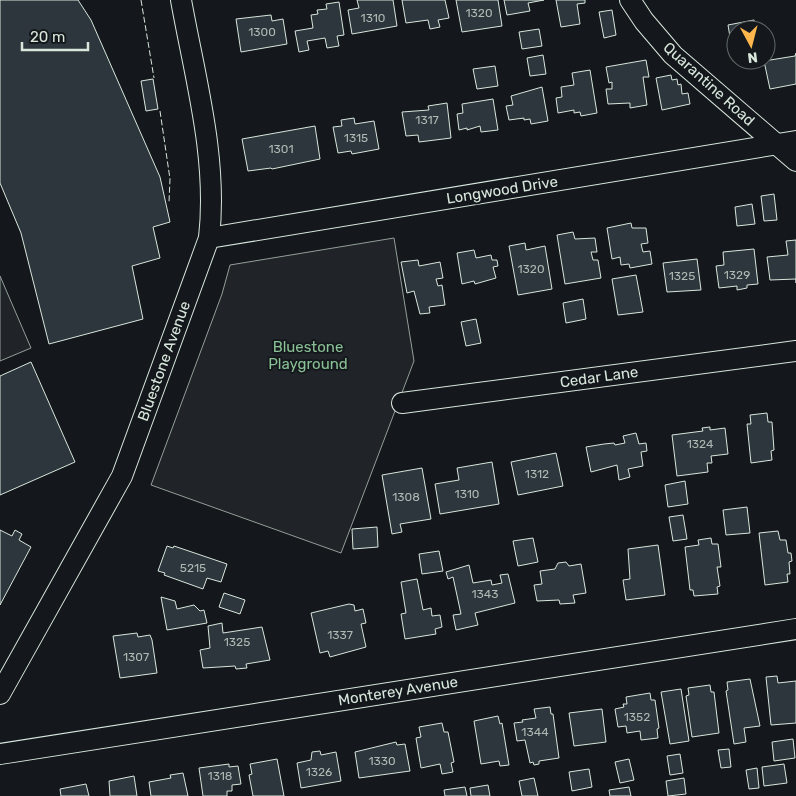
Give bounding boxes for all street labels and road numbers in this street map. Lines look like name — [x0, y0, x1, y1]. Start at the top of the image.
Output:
street label: Quarantine Road — [660, 38, 758, 130]
street label: Longwood Drive — [445, 172, 559, 208]
street label: Bluestone Avenue — [134, 298, 194, 424]
street label: Cedar Lane — [559, 363, 639, 391]
street label: Monterey Avenue — [337, 673, 459, 709]

